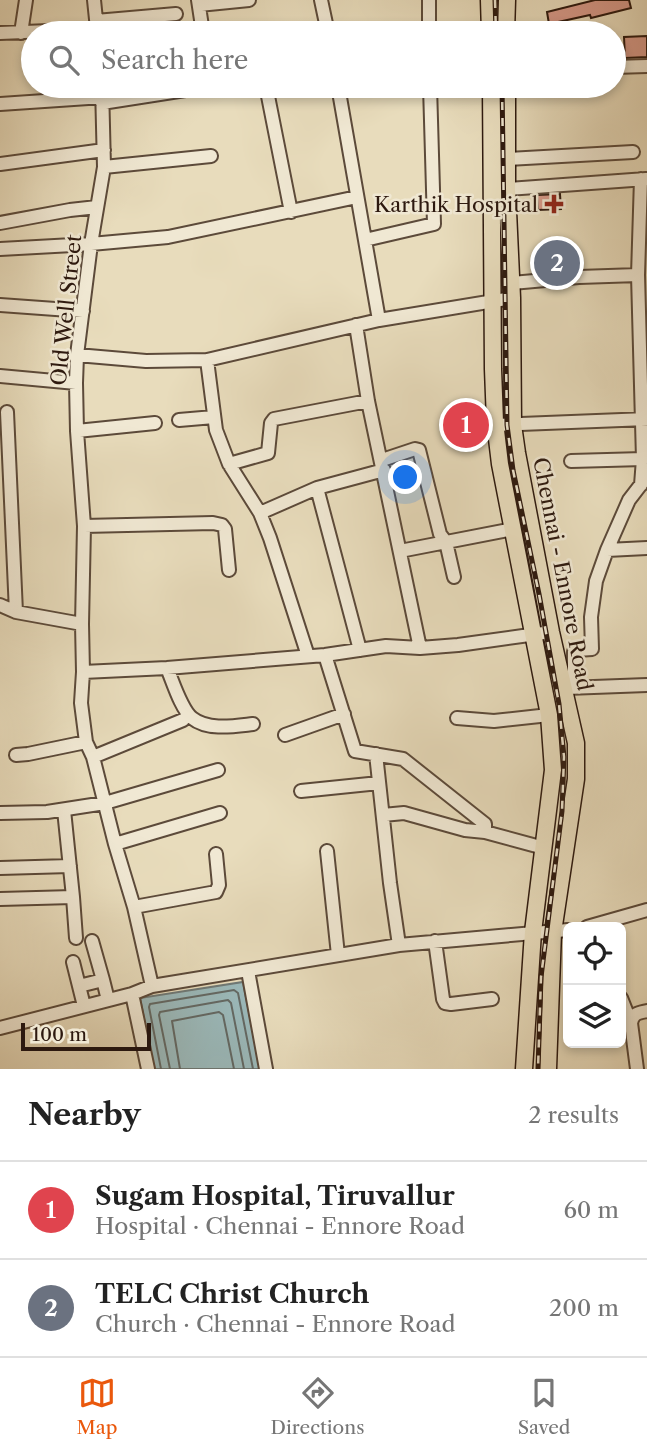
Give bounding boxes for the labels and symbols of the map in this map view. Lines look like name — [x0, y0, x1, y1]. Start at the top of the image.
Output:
place label: Karthik Hospital — [374, 192, 538, 217]
marker: Karthik Hospital — [544, 194, 564, 214]
street label: Old Well Street — [46, 233, 86, 387]
pin: 2 — [534, 237, 580, 289]
pin: 1 — [443, 399, 489, 451]
street label: Chennai - Ennore Road — [528, 455, 598, 693]
your location — [388, 460, 422, 494]
scale bar — [21, 1020, 150, 1052]

